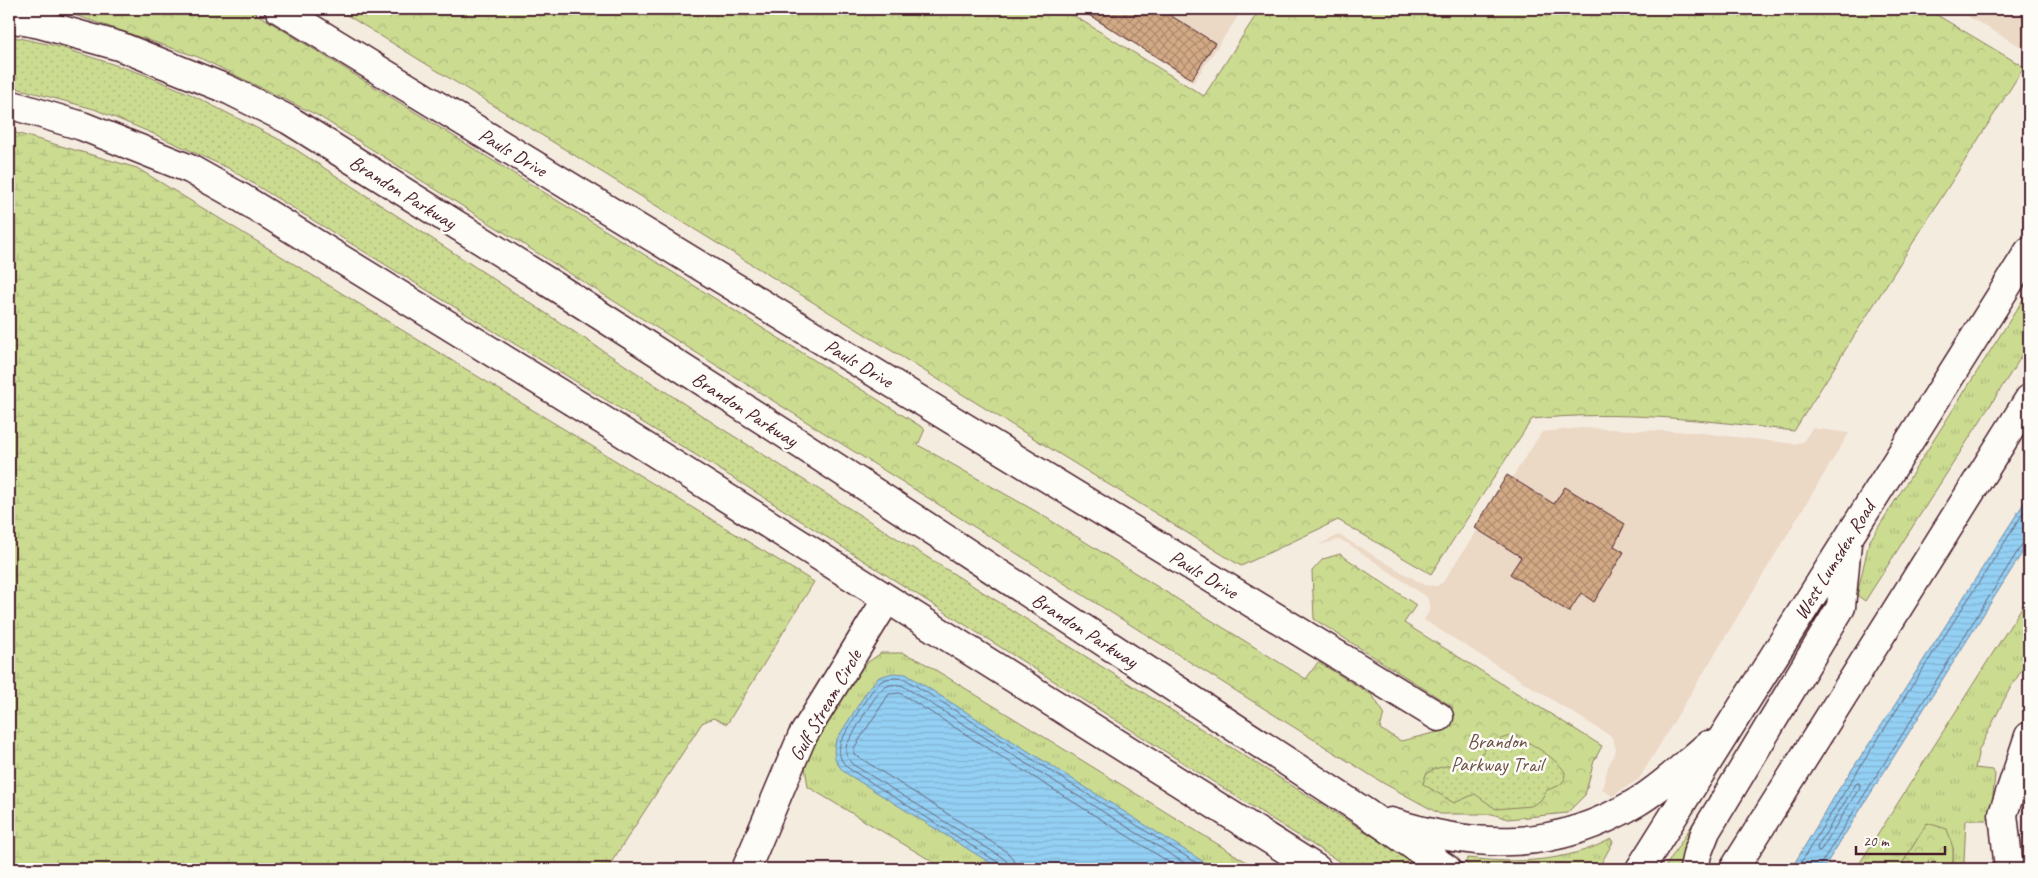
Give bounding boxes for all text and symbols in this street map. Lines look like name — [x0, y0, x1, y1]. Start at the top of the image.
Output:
street label: Pauls Drive — [474, 122, 553, 183]
street label: Brandon Parkway — [345, 150, 462, 236]
street label: Pauls Drive — [820, 333, 899, 394]
street label: Brandon Parkway — [687, 366, 803, 454]
street label: West Lumsden Road — [1788, 494, 1882, 624]
street label: Pauls Drive — [1165, 544, 1244, 605]
street label: Brandon Parkway — [1027, 587, 1143, 675]
street label: Gulf Stream Circle — [784, 644, 868, 765]
park label: Brandon Parkway Trail — [1451, 729, 1547, 777]
scale bar — [1856, 823, 1944, 855]
text: 20 m — [1863, 832, 1890, 851]

